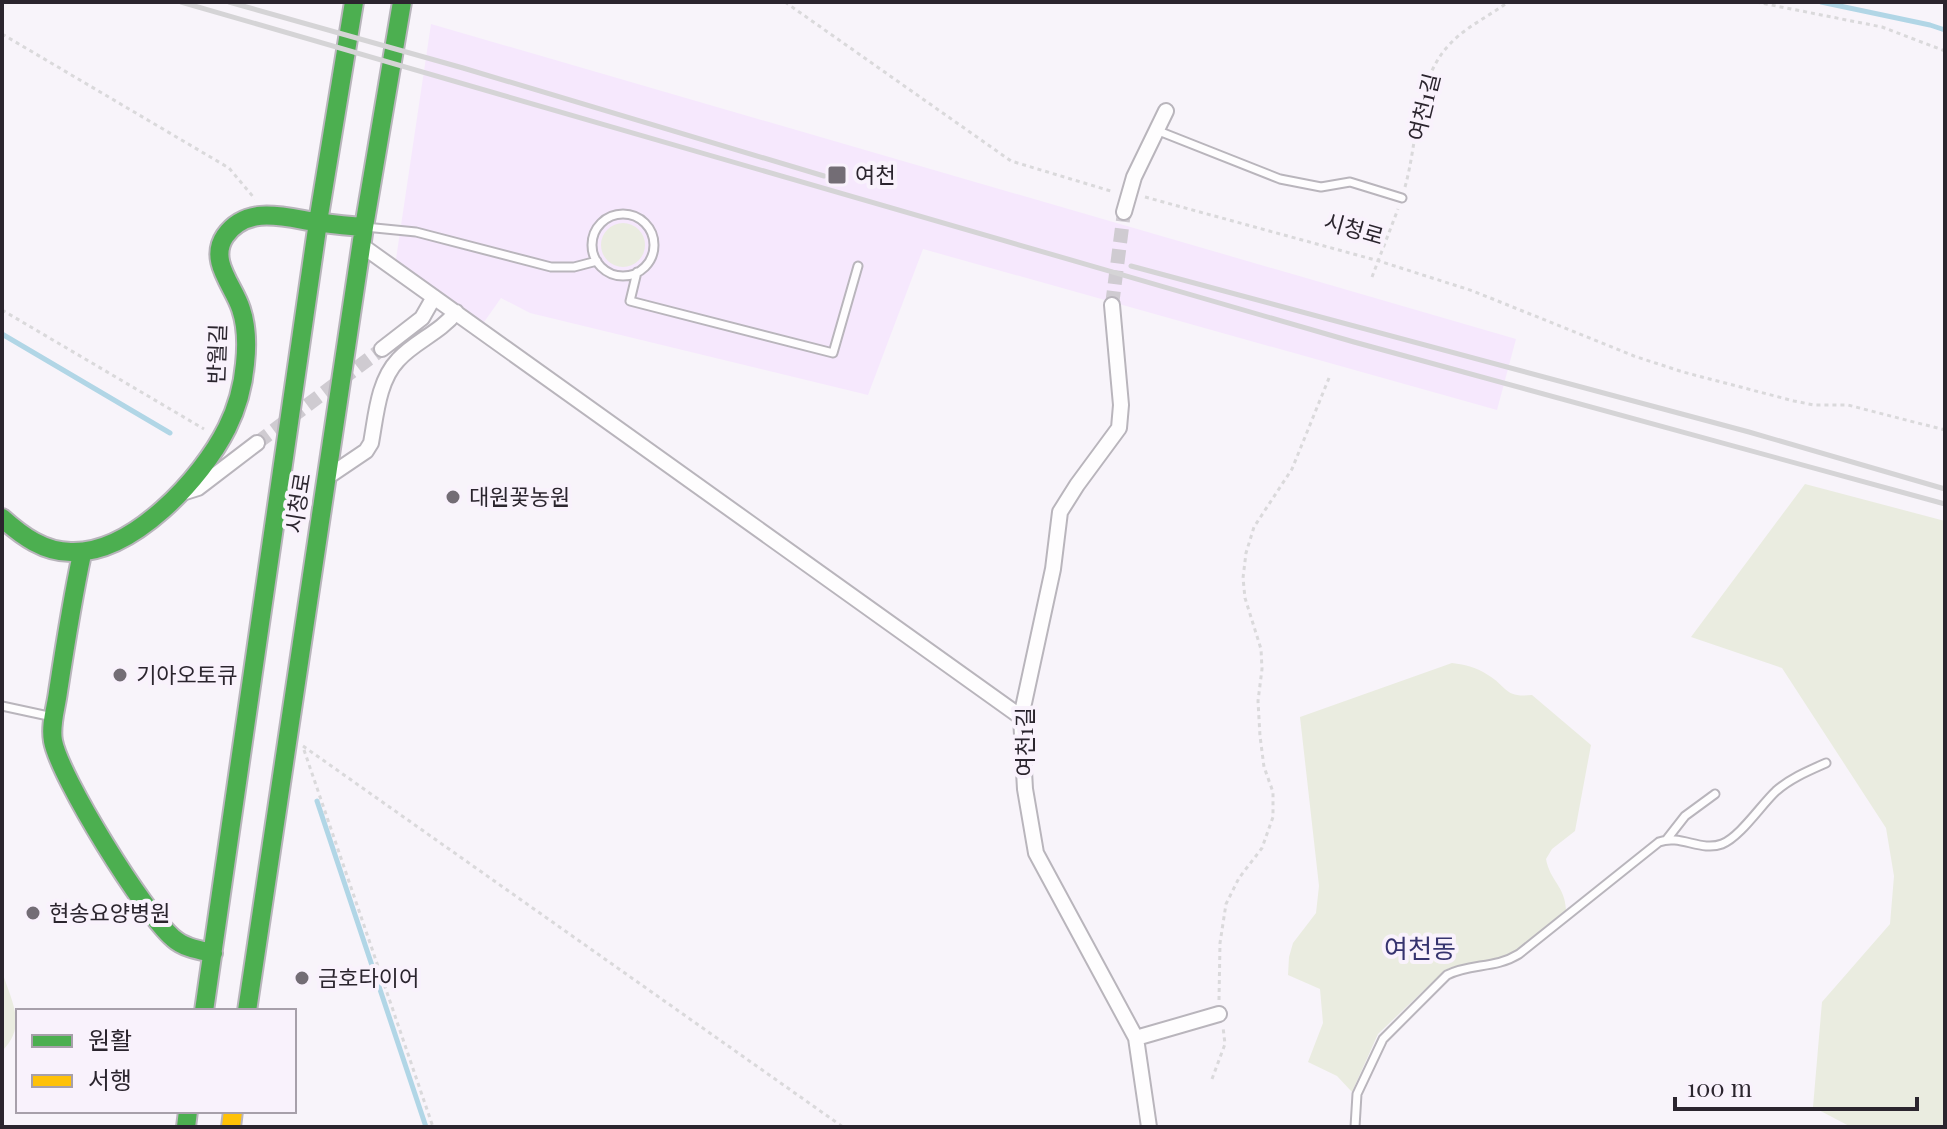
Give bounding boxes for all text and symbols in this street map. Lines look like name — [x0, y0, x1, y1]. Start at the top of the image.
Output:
street label: 여천1길 — [1400, 70, 1446, 144]
place label: 여천 — [855, 159, 895, 189]
marker: 여천 — [826, 164, 848, 186]
street label: 시청로 — [1321, 205, 1388, 251]
street label: 반월길 — [200, 323, 232, 385]
street label: 시청로 — [277, 471, 317, 535]
place label: 대원꽃농원 — [469, 481, 570, 511]
marker: 대원꽃농원 — [444, 488, 462, 506]
place label: 기아오토큐 — [136, 659, 237, 689]
marker: 기아오토큐 — [111, 666, 129, 684]
street label: 여천1길 — [1009, 708, 1039, 776]
place label: 현송요양병원 — [49, 897, 170, 927]
marker: 현송요양병원 — [24, 904, 42, 922]
district label: 여천동 — [1384, 930, 1456, 965]
place label: 금호타이어 — [318, 962, 419, 992]
marker: 금호타이어 — [293, 969, 311, 987]
legend — [16, 1009, 296, 1113]
text: 원활 — [88, 1023, 132, 1055]
scale bar — [1675, 1061, 1917, 1111]
text: 서행 — [88, 1063, 132, 1095]
text: 100 m — [1687, 1071, 1752, 1103]

